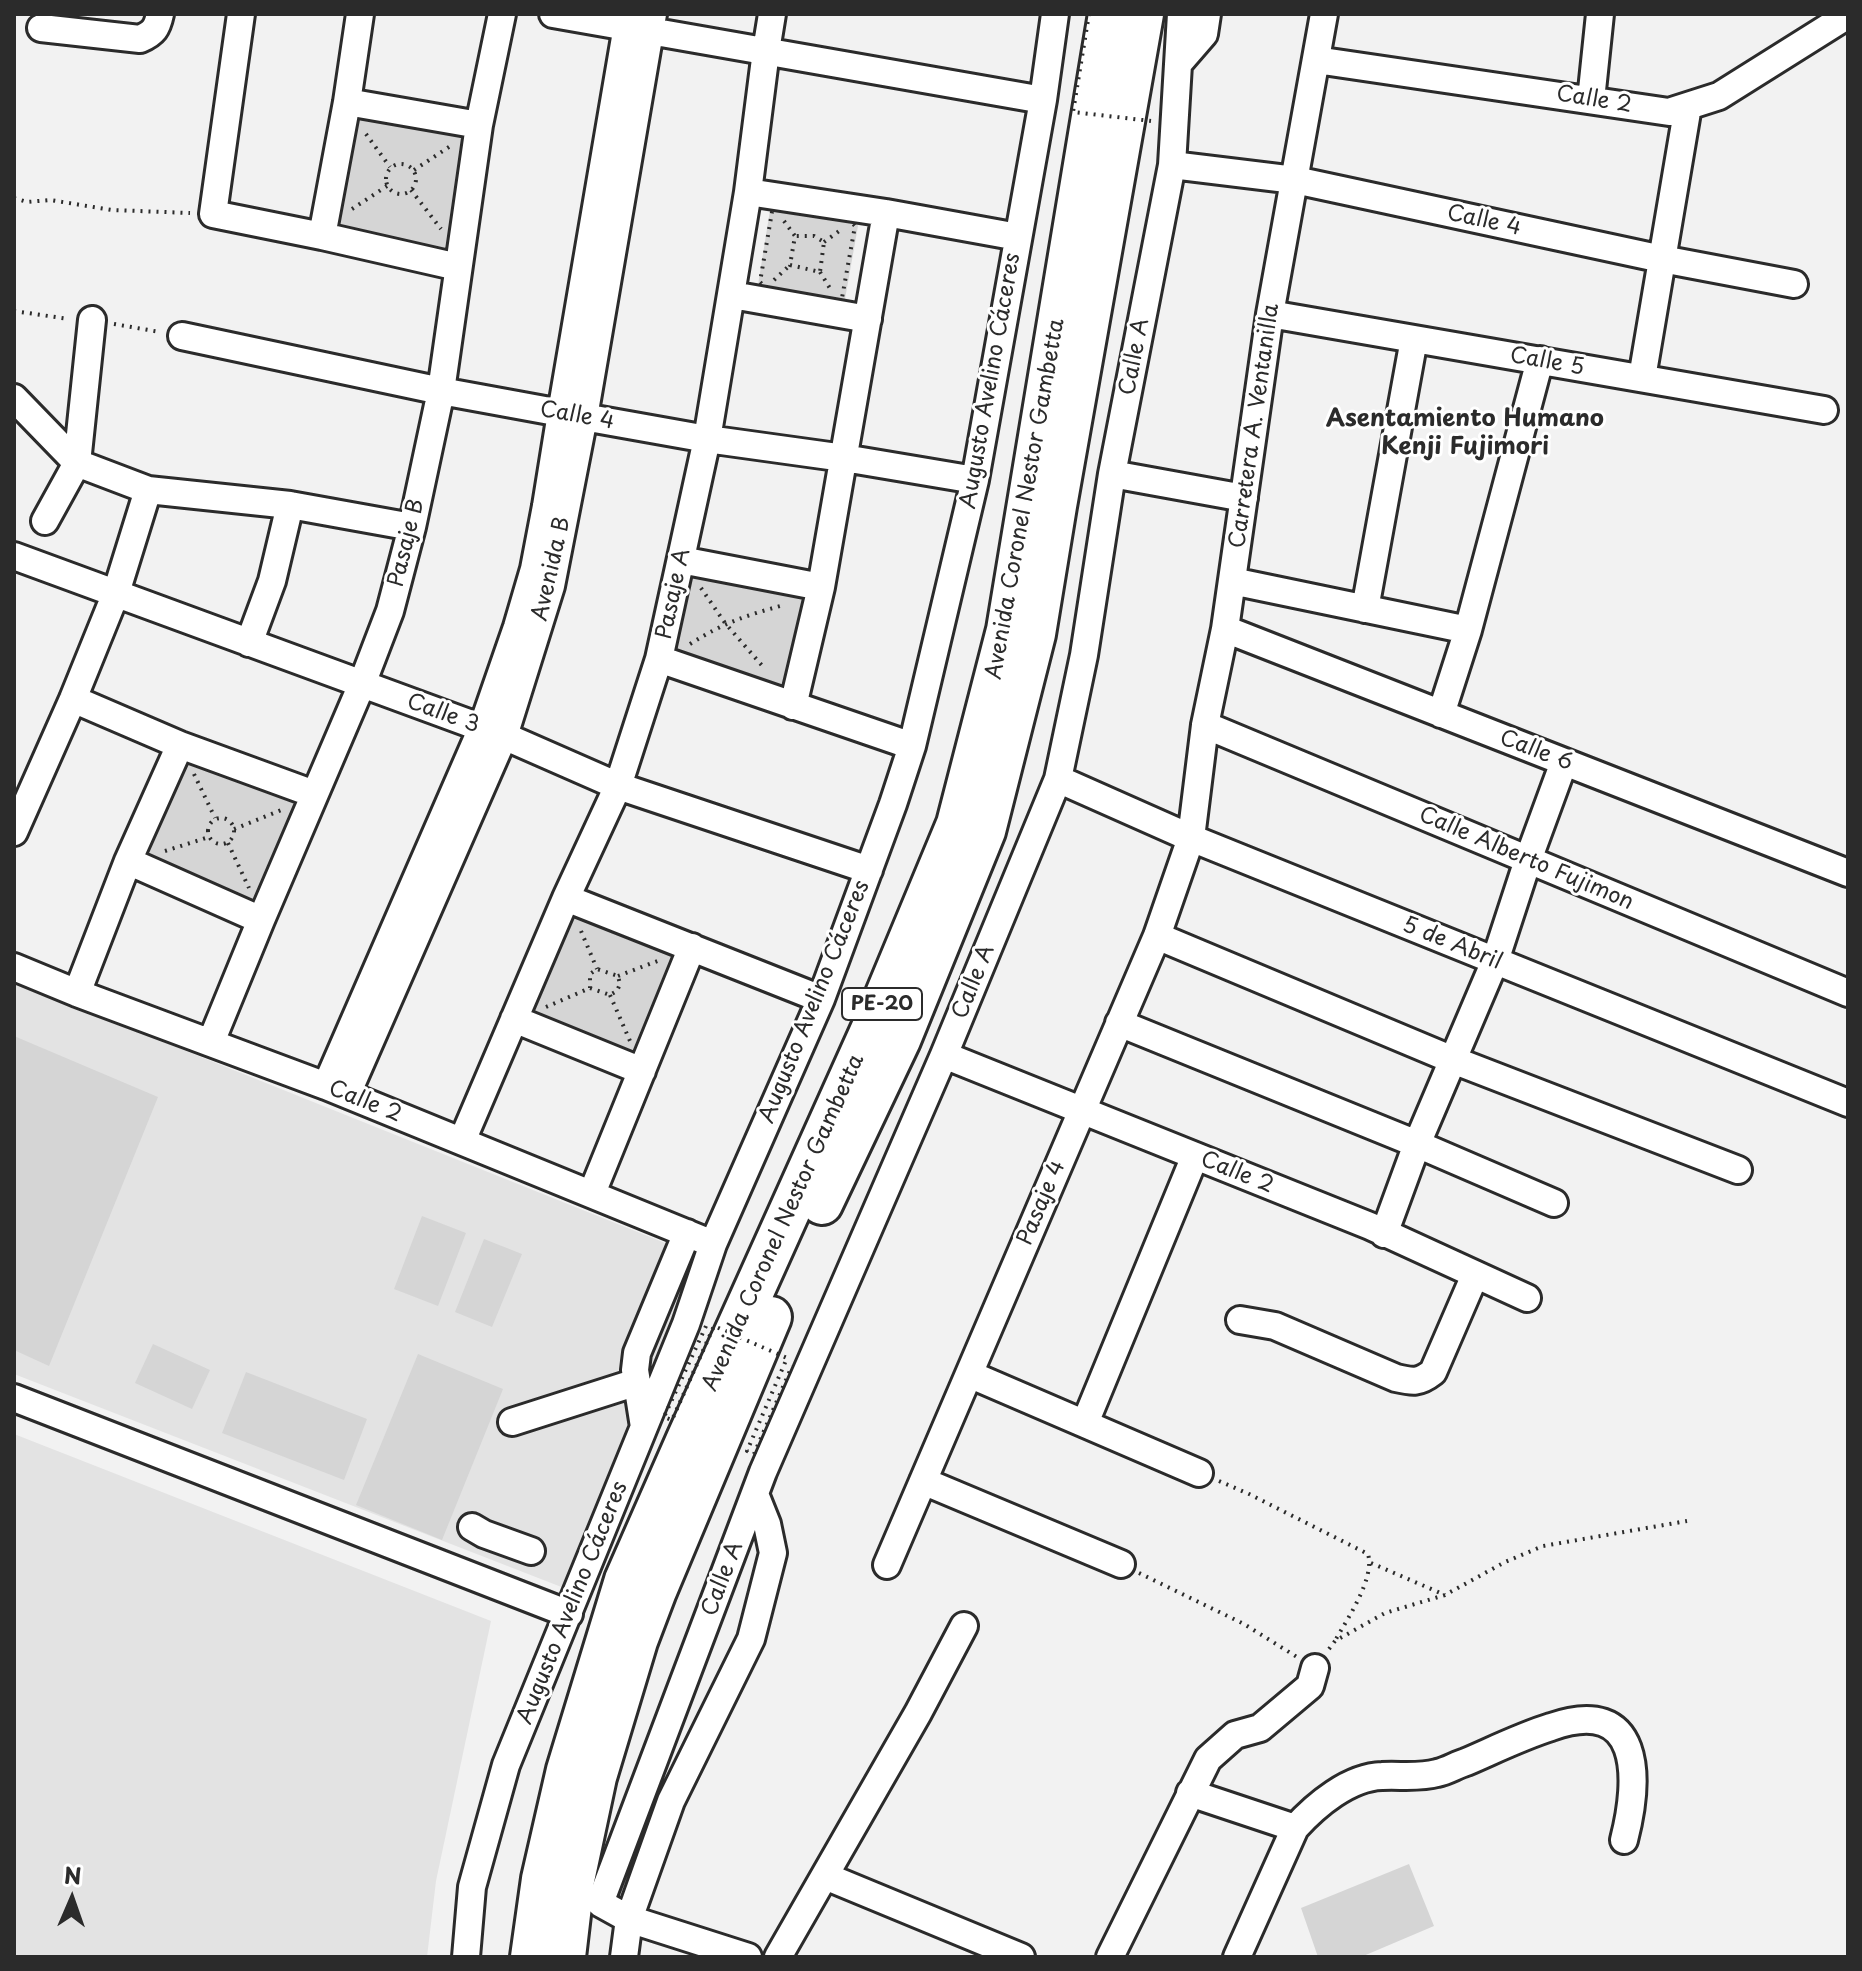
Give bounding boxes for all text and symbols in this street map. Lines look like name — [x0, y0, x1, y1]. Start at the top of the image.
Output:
street label: Calle 2 — [1554, 81, 1634, 119]
street label: Calle 4 — [1444, 200, 1524, 242]
street label: Augusto Avelino Cáceres — [955, 251, 1027, 511]
street label: Carretera A. Ventanilla — [1225, 302, 1285, 550]
street label: Calle A — [1115, 316, 1155, 398]
street label: Avenida Coronel Nestor Gambetta — [981, 317, 1071, 681]
street label: Calle 5 — [1508, 343, 1586, 381]
street label: Calle 4 — [538, 396, 616, 436]
district label: Asentamiento Humano Kenji Fujimori — [1326, 405, 1604, 461]
street label: Pasaje B — [383, 496, 431, 590]
street label: Avenida B — [527, 514, 577, 624]
street label: Pasaje A — [652, 546, 696, 642]
street label: Calle 3 — [403, 689, 483, 739]
street label: Calle 6 — [1496, 725, 1576, 777]
street label: Calle Alberto Fujimon — [1415, 802, 1637, 916]
street label: Augusto Avelino Cáceres — [754, 877, 876, 1127]
street label: 5 de Abril — [1398, 912, 1506, 976]
street label: Calle A — [947, 941, 1001, 1023]
road number: PE-20 — [842, 988, 922, 1020]
street label: Avenida Coronel Nestor Gambetta — [698, 1051, 870, 1395]
street label: Calle 2 — [325, 1075, 405, 1129]
street label: Calle 2 — [1197, 1146, 1277, 1200]
street label: Pasaje 4 — [1012, 1157, 1072, 1249]
street label: Augusto Avelino Cáceres — [512, 1478, 634, 1728]
street label: Calle A — [697, 1538, 749, 1620]
text: N — [64, 1858, 82, 1891]
north arrow — [32, 1859, 112, 1939]

